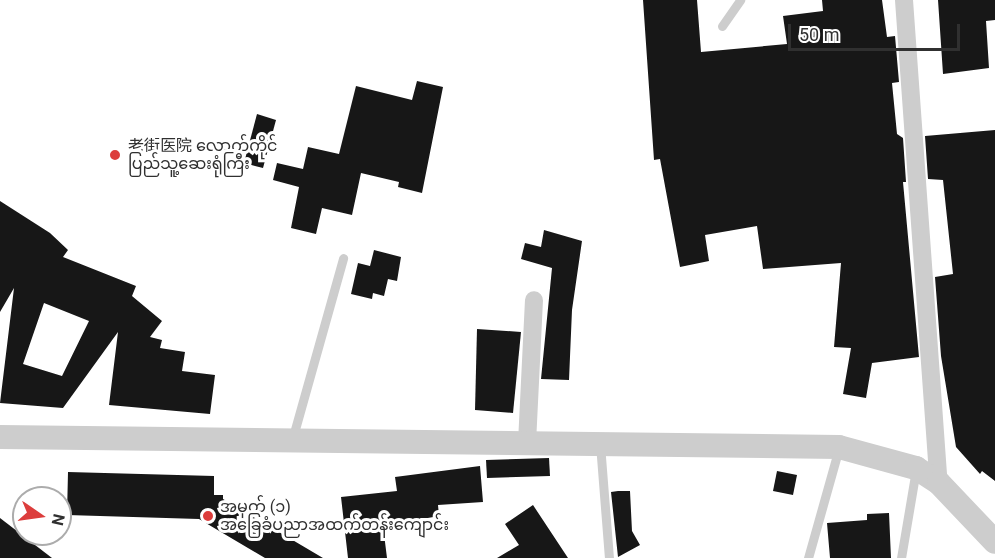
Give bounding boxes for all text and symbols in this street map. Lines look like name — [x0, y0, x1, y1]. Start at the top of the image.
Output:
scale bar — [791, 12, 964, 50]
text: 50 m — [799, 24, 839, 45]
place label: 老街医院 လောက်ကိုင် ပြည်သူ့ဆေးရုံကြီး — [128, 136, 278, 174]
marker: 老街医院 လောက်ကိုင် ပြည်သူ့ဆေးရုံကြီး — [106, 146, 124, 164]
north arrow — [12, 486, 72, 546]
place label: အမှတ် (၁) အခြေခံပညာအထက်တန်းကျောင်း — [220, 497, 449, 535]
marker: အမှတ် (၁) အခြေခံပညာအထက်တန်းကျောင်း — [201, 509, 215, 523]
text: N — [48, 512, 69, 527]

